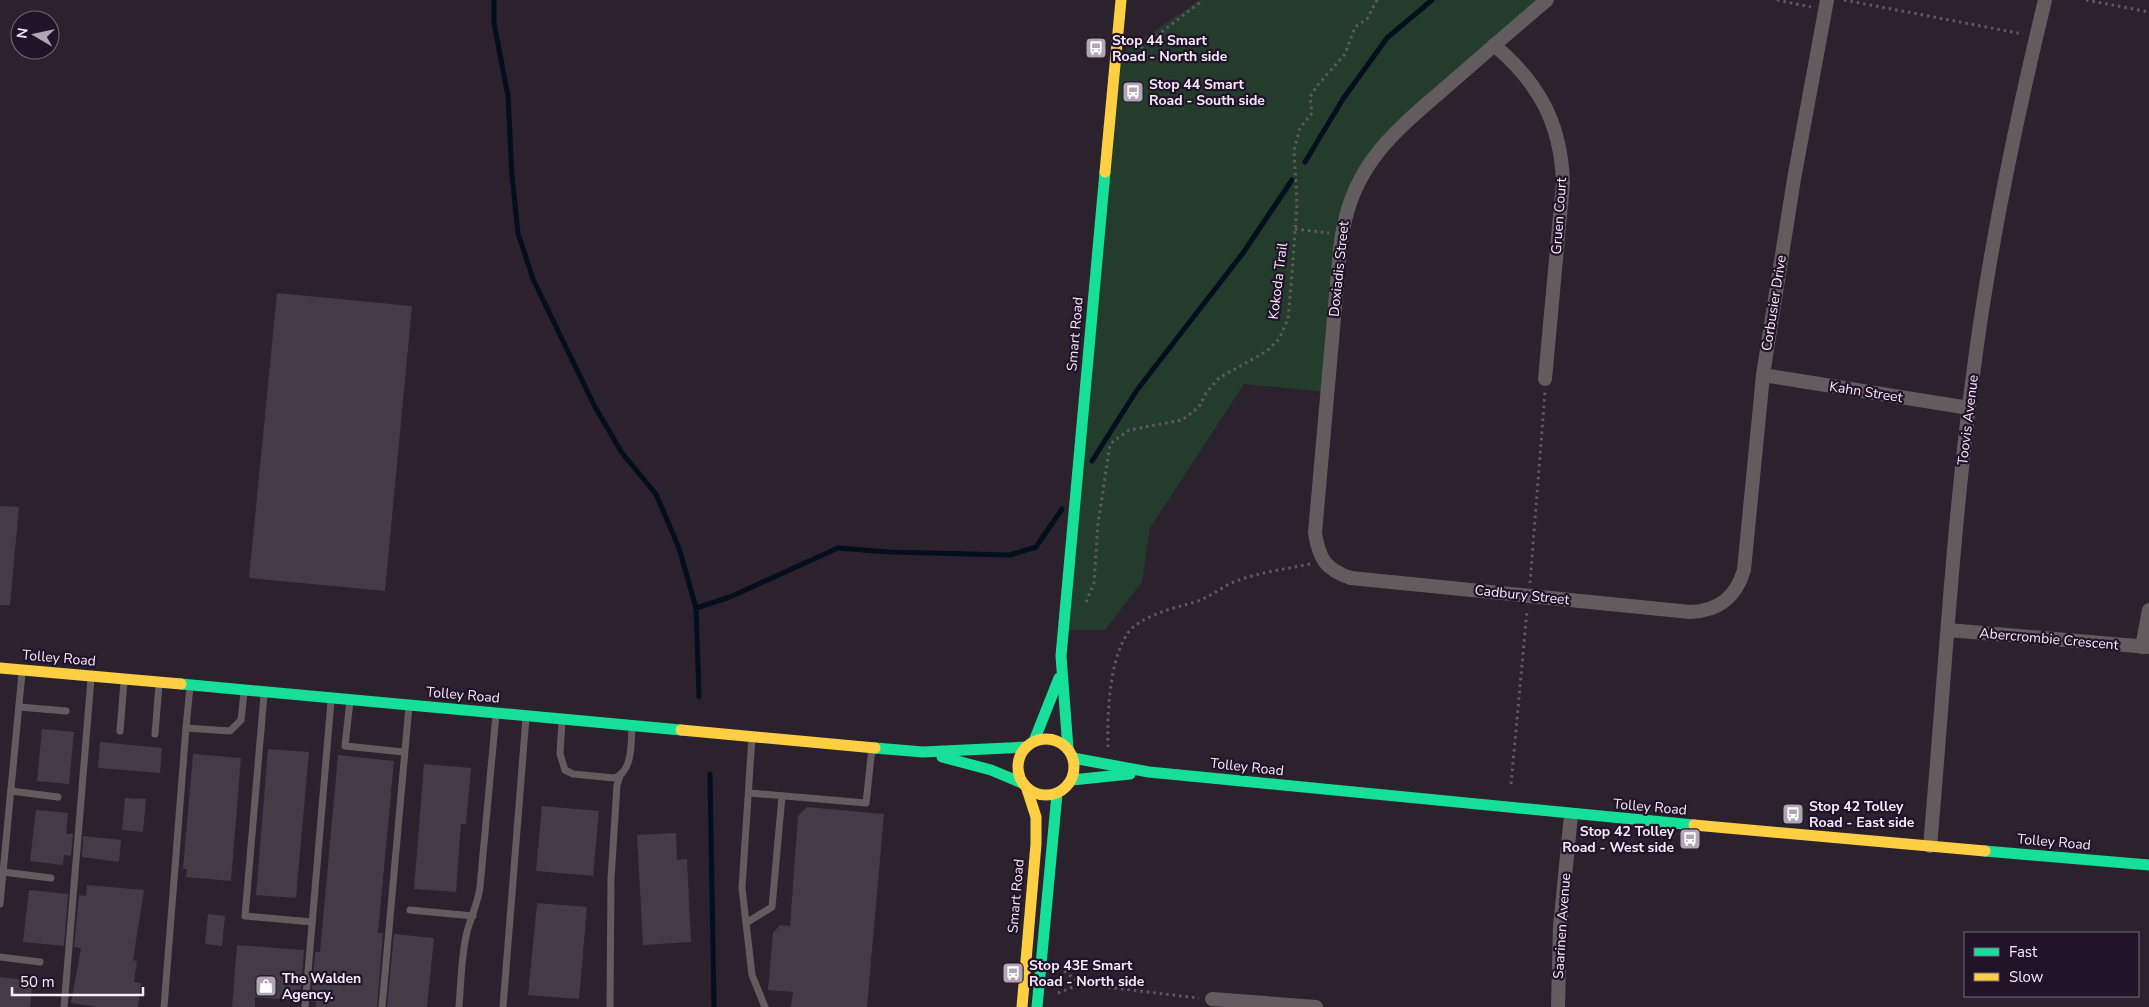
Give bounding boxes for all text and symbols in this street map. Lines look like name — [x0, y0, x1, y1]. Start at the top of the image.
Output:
north arrow — [10, 10, 60, 60]
text: N — [12, 26, 33, 40]
place label: Stop 44 Smart Road - North side — [1112, 31, 1228, 66]
bus stop icon: Stop 44 Smart Road - North side — [1084, 36, 1108, 60]
place label: Stop 44 Smart Road - South side — [1149, 75, 1265, 110]
bus stop icon: Stop 44 Smart Road - South side — [1121, 80, 1145, 104]
street label: Gruen Court — [1547, 177, 1571, 255]
street label: Doxiadis Street — [1325, 220, 1353, 318]
street label: Kokoda Trail — [1264, 241, 1292, 321]
street label: Corbusier Drive — [1757, 254, 1791, 352]
street label: Smart Road — [1062, 296, 1088, 372]
street label: Toovis Avenue — [1953, 374, 1983, 466]
street label: Kahn Street — [1828, 377, 1904, 407]
street label: Cadbury Street — [1474, 581, 1570, 609]
street label: Abercrombie Crescent — [1979, 623, 2119, 655]
street label: Tolley Road — [21, 645, 97, 671]
street label: Tolley Road — [425, 682, 501, 708]
street label: Tolley Road — [1209, 754, 1285, 780]
street label: Tolley Road — [1612, 794, 1688, 820]
place label: Stop 42 Tolley Road - East side — [1809, 797, 1915, 832]
bus stop icon: Stop 42 Tolley Road - East side — [1781, 802, 1805, 826]
place label: Stop 42 Tolley Road - West side — [1562, 822, 1675, 857]
bus stop icon: Stop 42 Tolley Road - West side — [1678, 827, 1702, 851]
street label: Tolley Road — [2016, 829, 2092, 855]
street label: Smart Road — [1003, 858, 1029, 934]
street label: Saarinen Avenue — [1549, 872, 1575, 980]
legend — [1964, 932, 2139, 997]
text: Fast — [2009, 942, 2038, 962]
place label: Stop 43E Smart Road - North side — [1029, 956, 1145, 991]
bus stop icon: Stop 43E Smart Road - North side — [1001, 961, 1025, 985]
scale bar — [12, 964, 144, 996]
text: Slow — [2009, 967, 2044, 987]
place label: The Walden Agency. — [282, 969, 361, 1004]
text: 50 m — [20, 972, 55, 992]
shop icon: The Walden Agency. — [254, 974, 278, 998]

